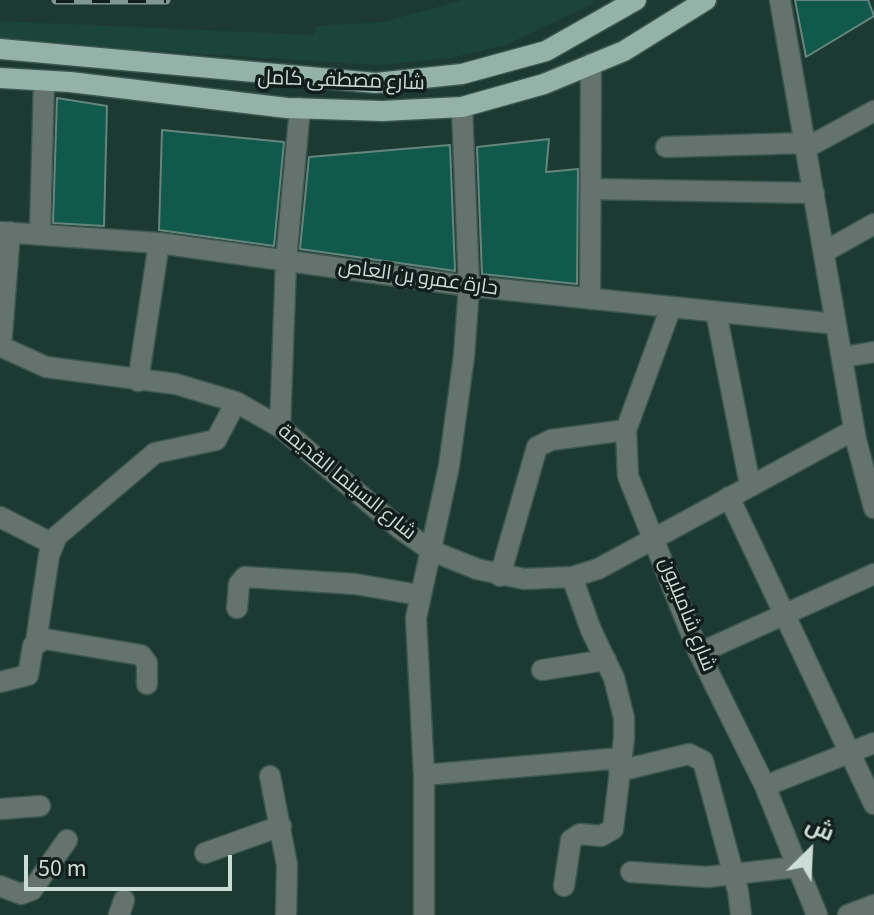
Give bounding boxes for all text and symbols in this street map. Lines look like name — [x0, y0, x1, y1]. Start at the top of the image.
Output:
street label: شارع مصطفى كامل — [257, 67, 425, 97]
street label: حارة عمرو بن العاص — [337, 256, 499, 302]
street label: شارع السينما القديمة — [272, 420, 420, 546]
street label: شارع شامبليون — [652, 555, 720, 675]
text: ش — [800, 809, 839, 849]
north arrow — [770, 811, 850, 891]
scale bar — [28, 839, 236, 889]
text: 50 m — [38, 851, 87, 886]

